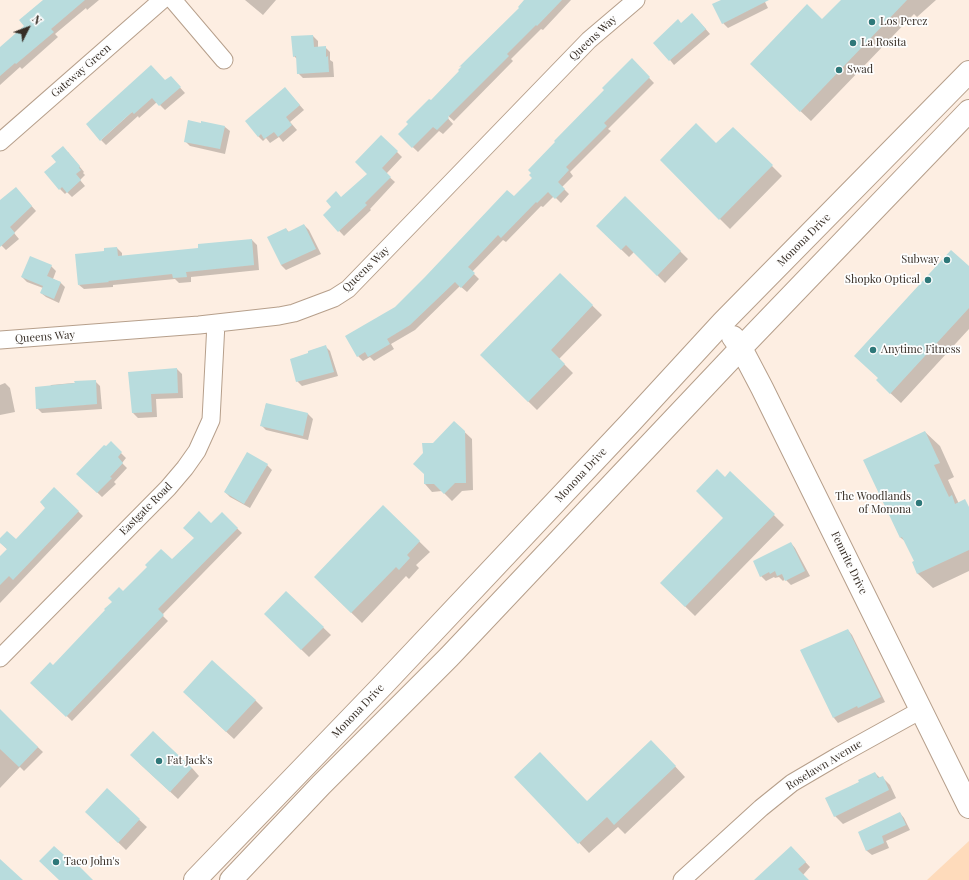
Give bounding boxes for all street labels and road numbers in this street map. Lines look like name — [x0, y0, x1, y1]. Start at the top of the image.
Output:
street label: Queens Way — [566, 13, 620, 63]
street label: Gateway Green — [48, 41, 114, 101]
street label: Monona Drive — [775, 211, 833, 269]
street label: Queens Way — [340, 243, 392, 295]
street label: Queens Way — [14, 328, 76, 346]
street label: Monona Drive — [552, 445, 610, 505]
street label: Eastgate Road — [117, 480, 175, 538]
street label: Femrite Drive — [828, 529, 870, 597]
street label: Monona Drive — [329, 681, 387, 741]
street label: Roselawn Avenue — [784, 737, 864, 793]

